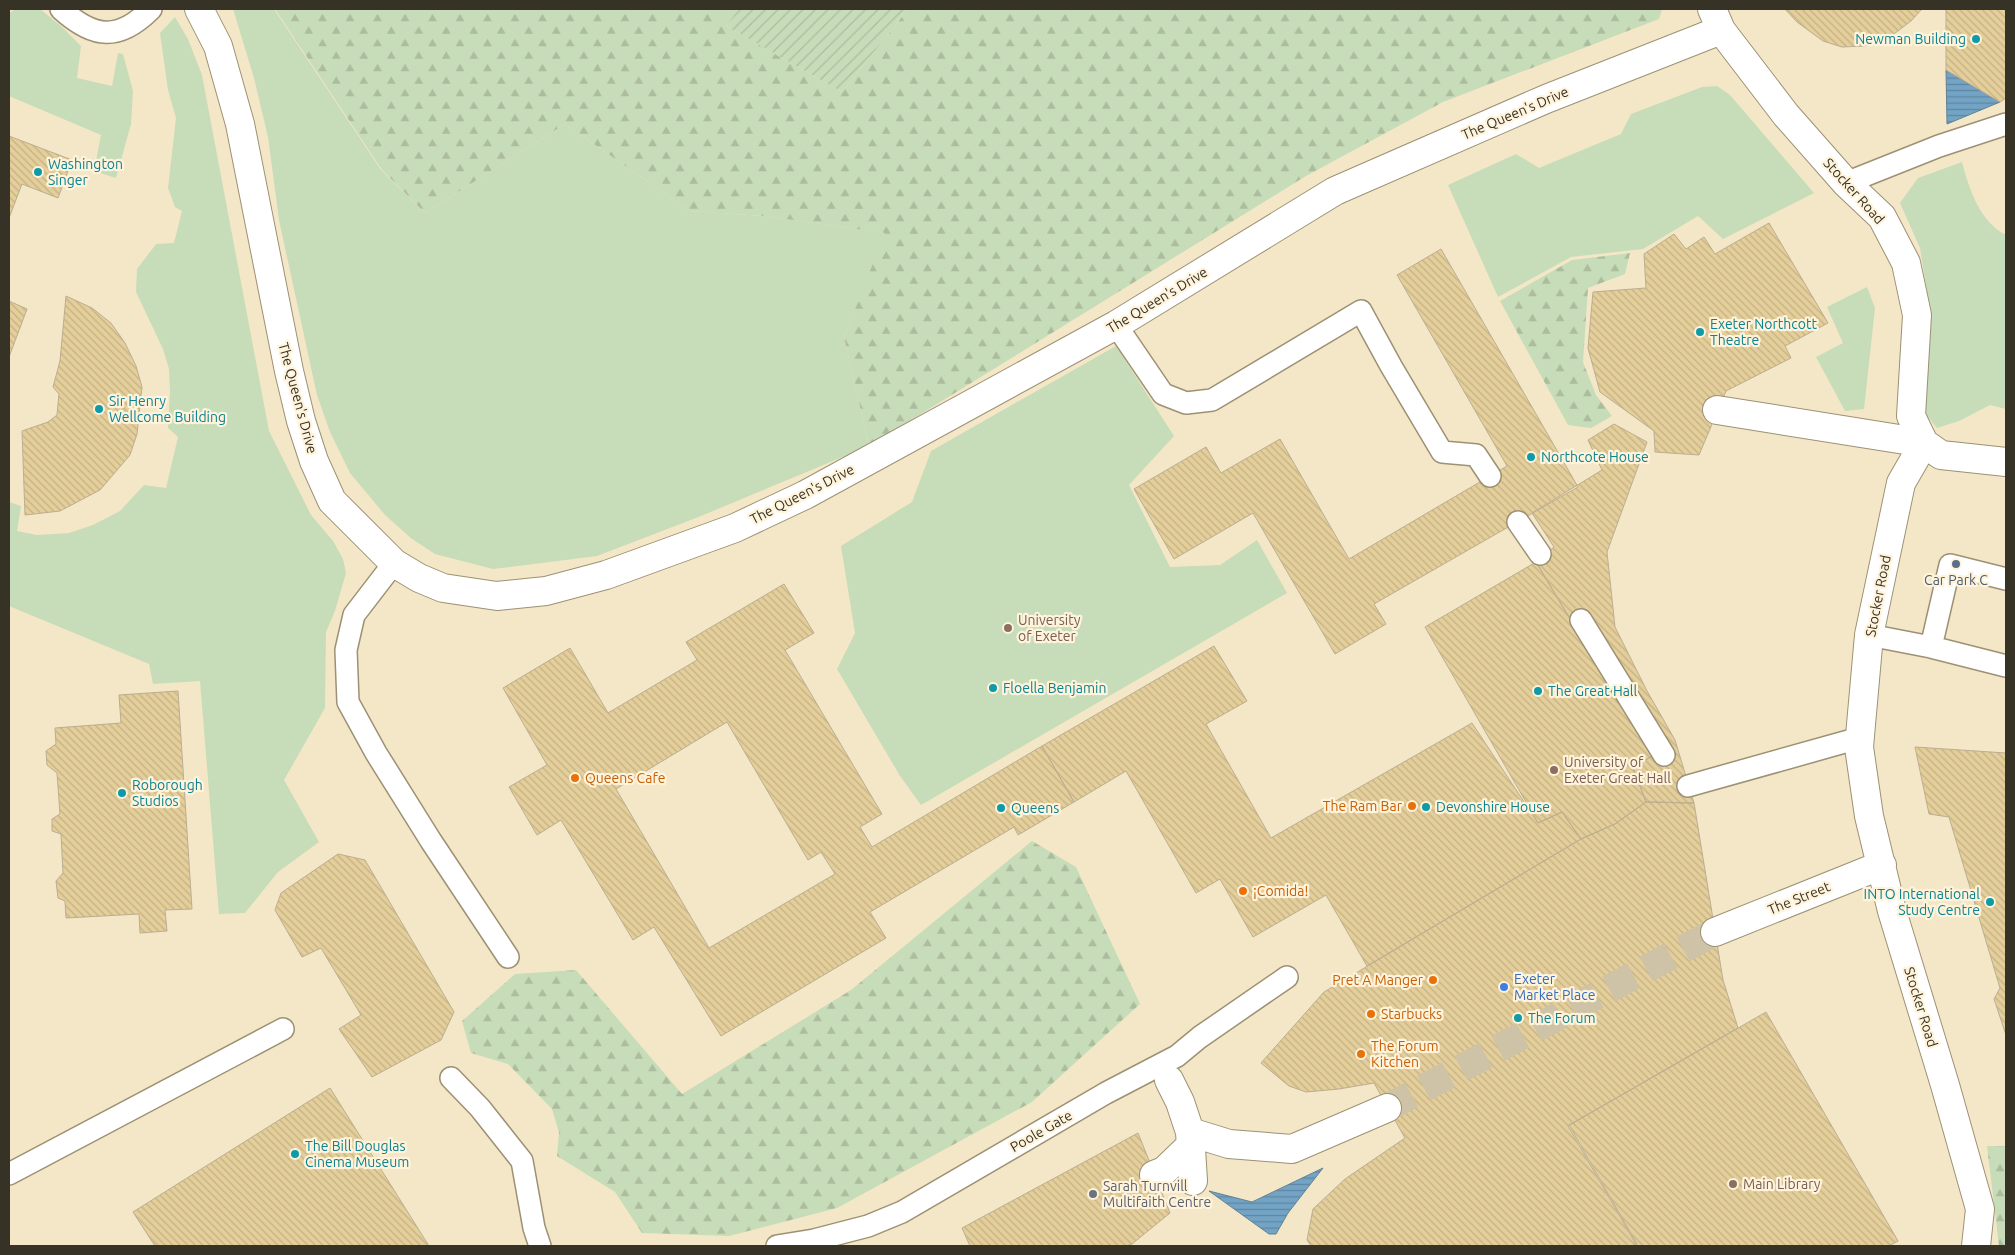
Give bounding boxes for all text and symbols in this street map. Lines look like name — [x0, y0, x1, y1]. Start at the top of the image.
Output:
place label: Newman Building — [1855, 31, 1966, 47]
marker: Newman Building — [1970, 33, 1982, 45]
street label: The Queen's Drive — [1459, 83, 1571, 143]
street label: Stocker Road — [1820, 155, 1888, 227]
place label: Washington Singer — [48, 156, 123, 188]
marker: Washington Singer — [32, 166, 44, 178]
street label: The Queen's Drive — [1104, 264, 1210, 336]
place label: Exeter Northcott Theatre — [1710, 316, 1817, 348]
marker: Exeter Northcott Theatre — [1694, 326, 1706, 338]
street label: The Queen's Drive — [275, 341, 321, 455]
place label: Sir Henry Wellcome Building — [109, 393, 226, 425]
marker: Sir Henry Wellcome Building — [93, 403, 105, 415]
place label: Northcote House — [1541, 449, 1649, 465]
marker: Northcote House — [1525, 451, 1537, 463]
street label: The Queen's Drive — [747, 461, 857, 527]
street label: Stocker Road — [1862, 554, 1894, 638]
marker: Car Park C — [1950, 558, 1962, 570]
place label: Car Park C — [1924, 572, 1988, 588]
place label: University of Exeter — [1018, 612, 1081, 644]
marker: University of Exeter — [1002, 622, 1014, 634]
place label: Floella Benjamin — [1003, 680, 1106, 696]
marker: Floella Benjamin — [987, 682, 999, 694]
place label: The Great Hall — [1548, 683, 1638, 699]
marker: The Great Hall — [1532, 685, 1544, 697]
place label: University of Exeter Great Hall — [1564, 754, 1671, 786]
marker: University of Exeter Great Hall — [1548, 764, 1560, 776]
place label: Queens Cafe — [585, 770, 665, 786]
marker: Queens Cafe — [569, 772, 581, 784]
place label: Roborough Studios — [132, 777, 203, 809]
marker: Roborough Studios — [116, 787, 128, 799]
place label: The Ram Bar — [1323, 798, 1403, 814]
place label: Devonshire House — [1436, 799, 1550, 815]
place label: Queens — [1011, 800, 1059, 816]
marker: The Ram Bar — [1406, 800, 1418, 812]
marker: Devonshire House — [1420, 801, 1432, 813]
marker: Queens — [995, 802, 1007, 814]
street label: The Street — [1765, 878, 1833, 918]
place label: ¡Comida! — [1253, 883, 1308, 899]
marker: ¡Comida! — [1237, 885, 1249, 897]
place label: INTO International Study Centre — [1864, 886, 1980, 918]
marker: INTO International Study Centre — [1984, 896, 1996, 908]
street label: Stocker Road — [1901, 965, 1941, 1049]
place label: Exeter Market Place — [1514, 971, 1595, 1003]
place label: Pret A Manger — [1332, 972, 1424, 988]
marker: Pret A Manger — [1427, 974, 1439, 986]
marker: Exeter Market Place — [1498, 981, 1510, 993]
place label: Starbucks — [1381, 1006, 1442, 1022]
marker: Starbucks — [1365, 1008, 1377, 1020]
place label: The Forum — [1528, 1010, 1596, 1026]
marker: The Forum — [1512, 1012, 1524, 1024]
place label: The Forum Kitchen — [1371, 1038, 1439, 1070]
marker: The Forum Kitchen — [1355, 1048, 1367, 1060]
street label: Poole Gate — [1007, 1107, 1075, 1155]
place label: The Bill Douglas Cinema Museum — [305, 1138, 409, 1170]
marker: The Bill Douglas Cinema Museum — [289, 1148, 301, 1160]
place label: Main Library — [1743, 1176, 1821, 1192]
place label: Sarah Turnvill Multifaith Centre — [1103, 1178, 1211, 1210]
marker: Main Library — [1727, 1178, 1739, 1190]
marker: Sarah Turnvill Multifaith Centre — [1087, 1188, 1099, 1200]

